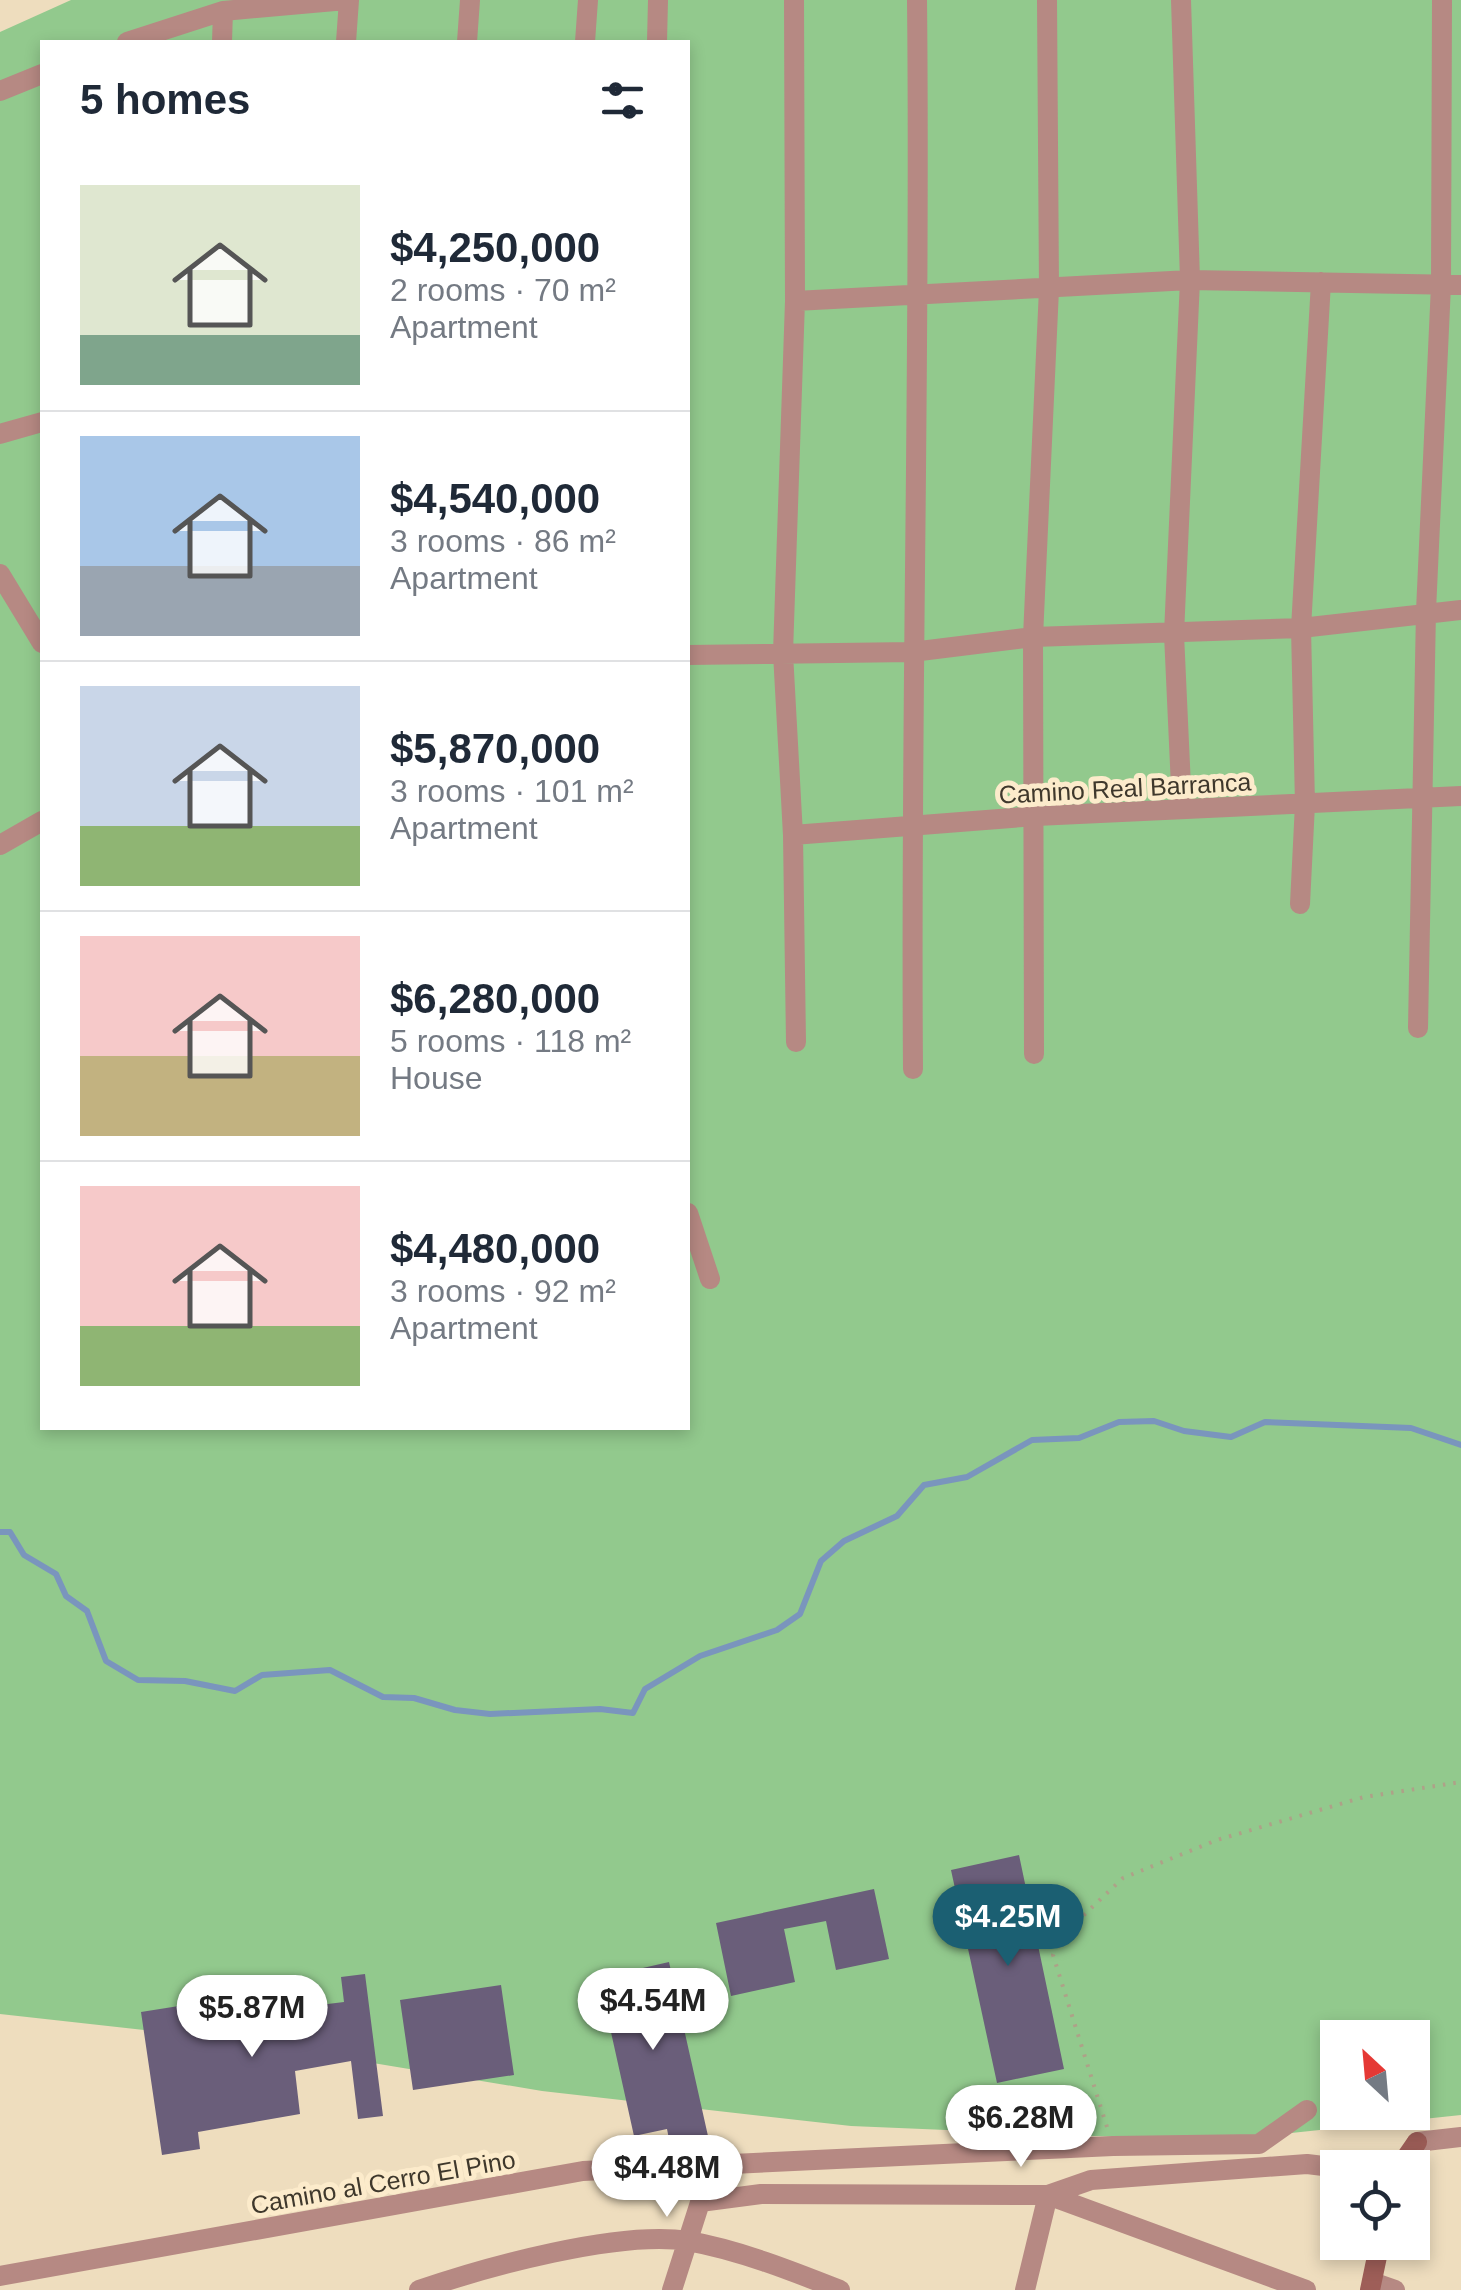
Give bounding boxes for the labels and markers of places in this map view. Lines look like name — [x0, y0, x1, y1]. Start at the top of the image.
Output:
pin: $4.25M — [927, 1884, 1089, 1969]
pin: $4.54M — [572, 1968, 734, 2053]
pin: $5.87M — [171, 1975, 333, 2060]
pin: $6.28M — [940, 2085, 1102, 2170]
pin: $4.48M — [586, 2135, 748, 2220]

